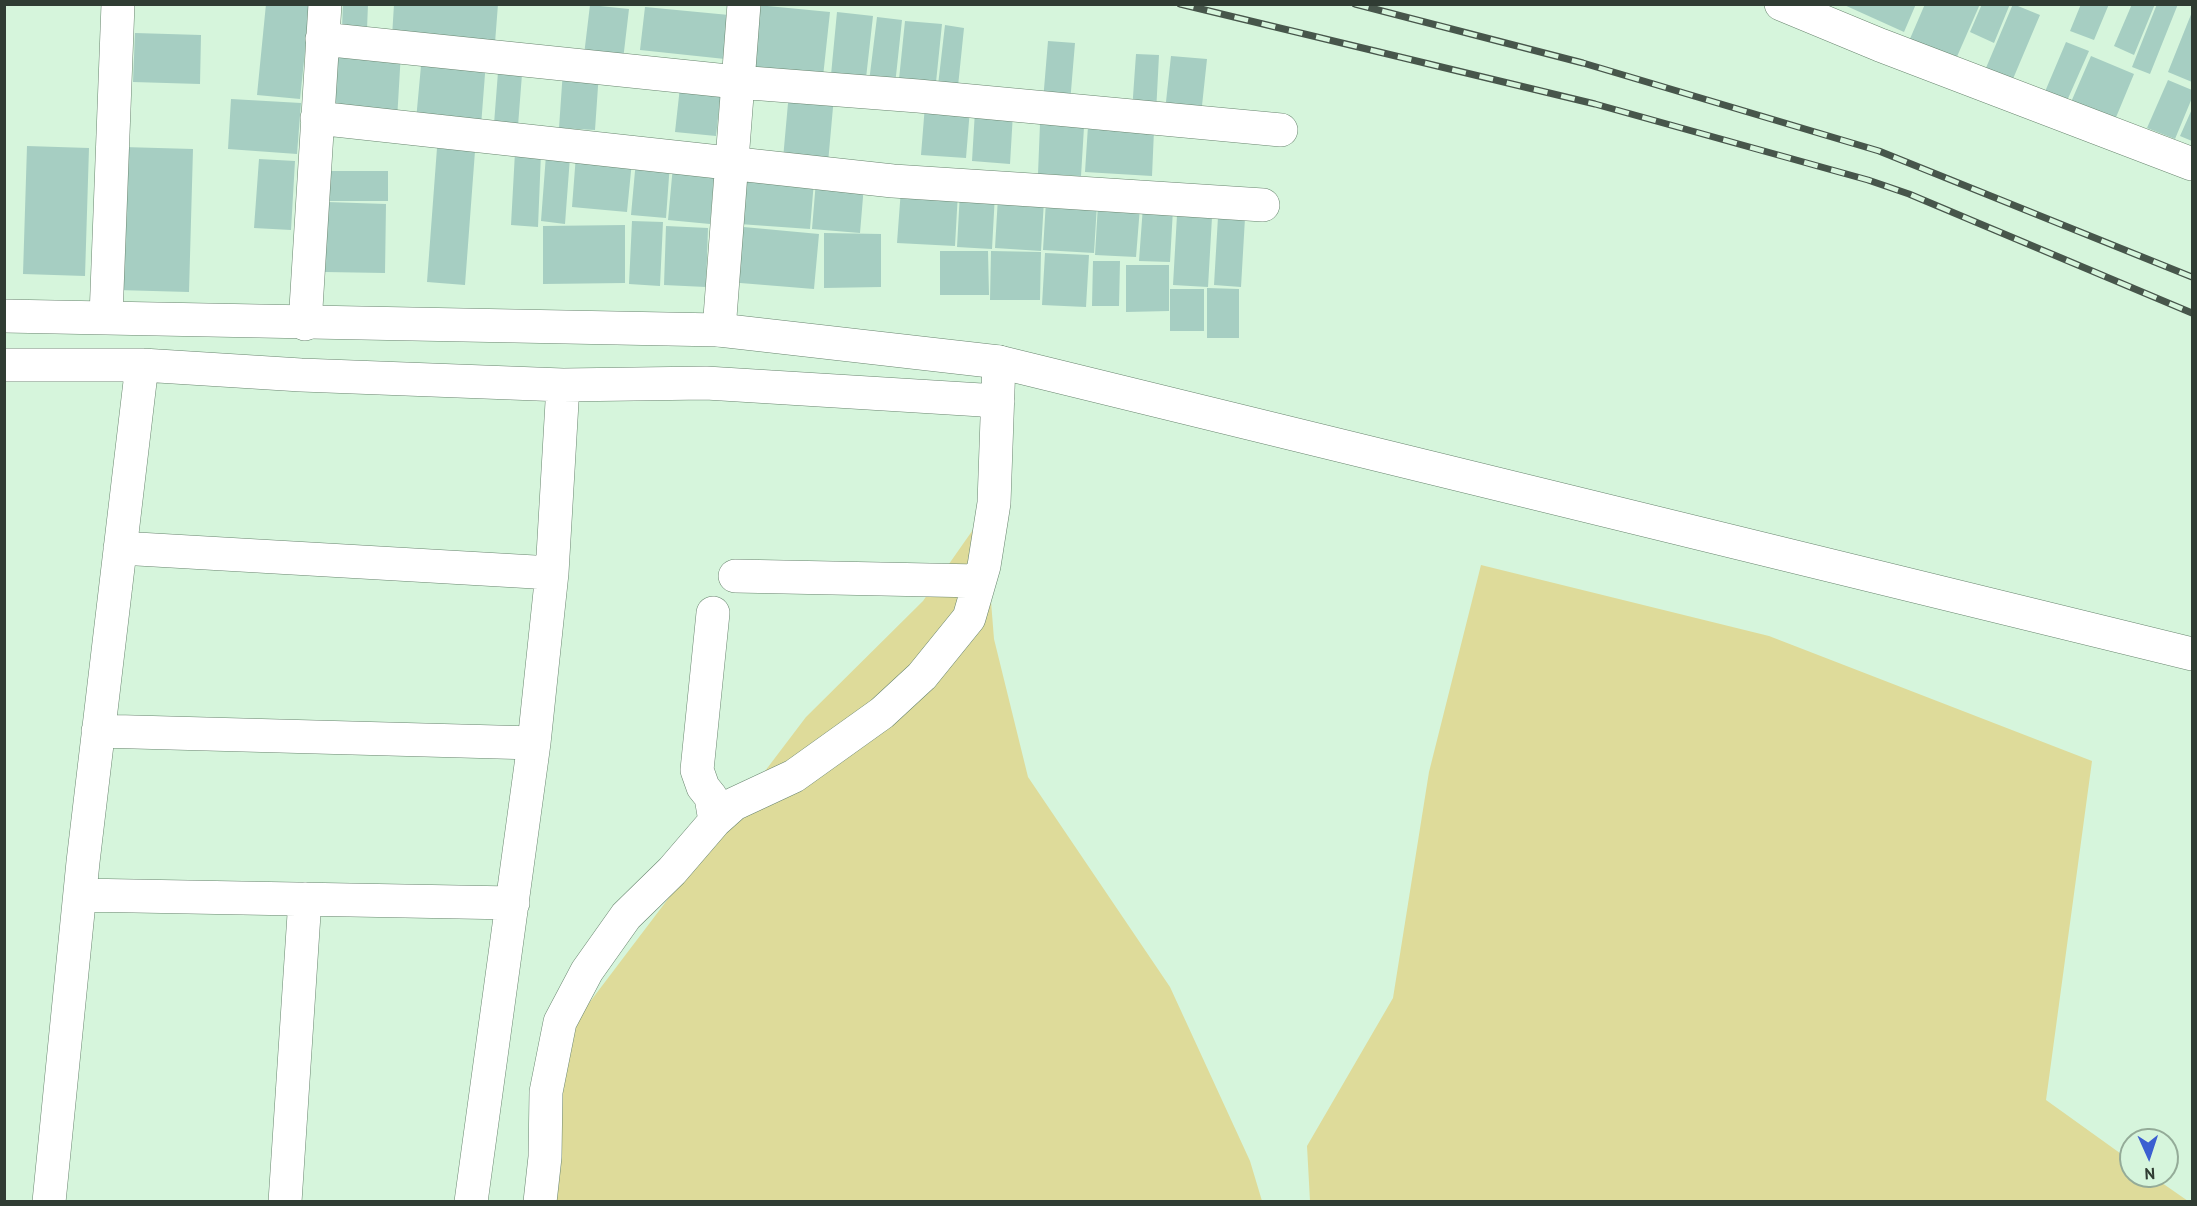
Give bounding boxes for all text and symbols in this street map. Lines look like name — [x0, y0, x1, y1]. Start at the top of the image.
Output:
north arrow — [2119, 1128, 2179, 1188]
text: N — [2144, 1164, 2156, 1184]

